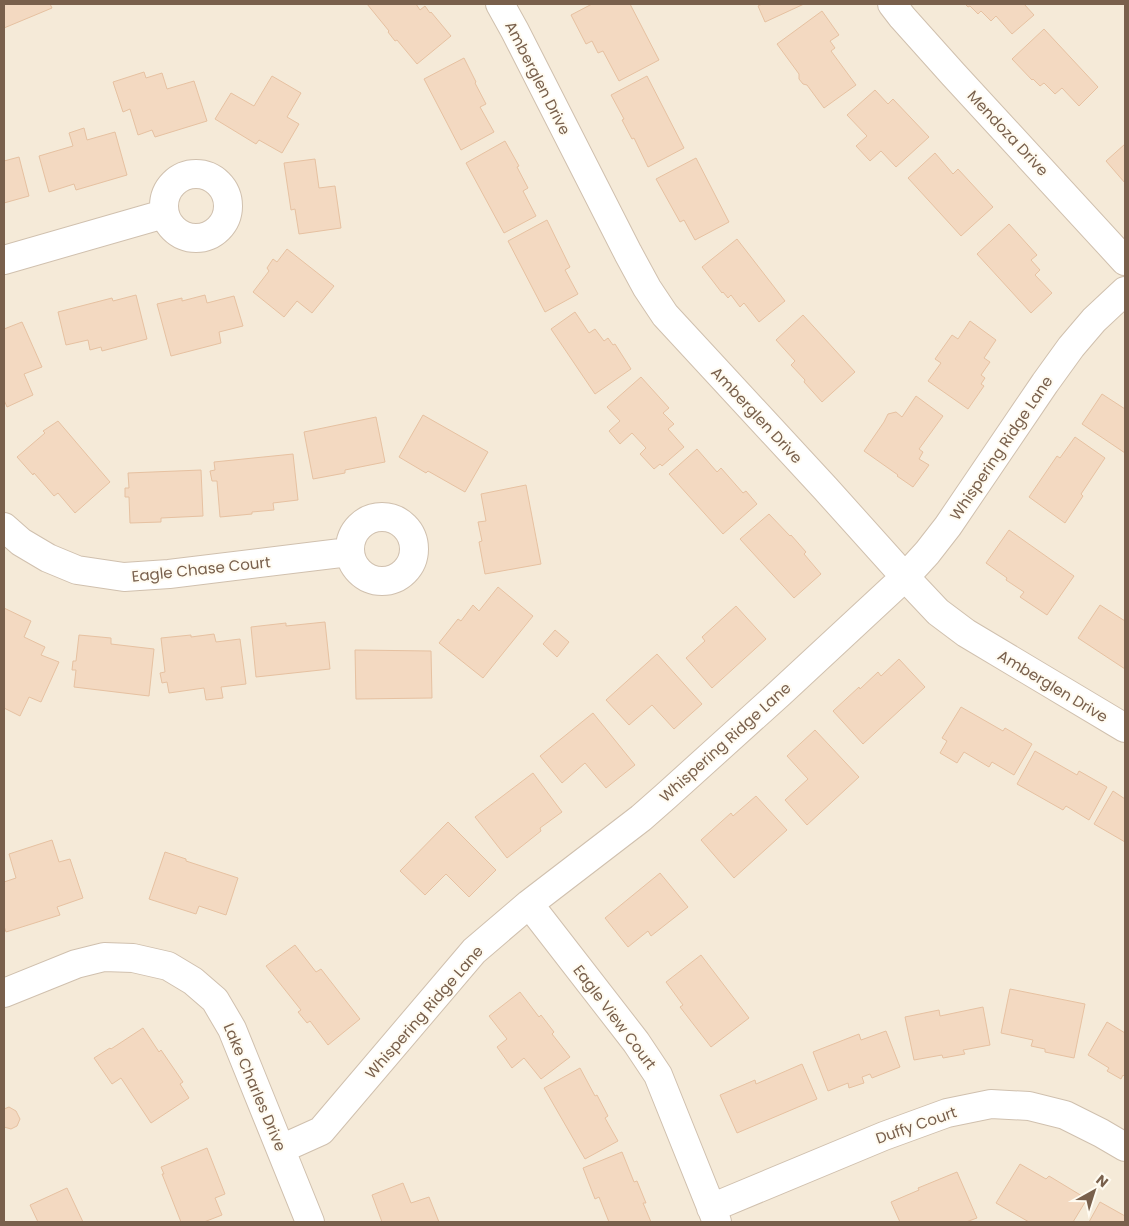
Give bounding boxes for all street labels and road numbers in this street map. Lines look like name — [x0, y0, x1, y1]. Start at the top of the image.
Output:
street label: Amberglen Drive — [500, 18, 576, 138]
street label: Mendoza Drive — [963, 86, 1053, 180]
street label: Amberglen Drive — [707, 362, 807, 468]
street label: Whispering Ridge Lane — [945, 372, 1057, 524]
street label: Eagle Chase Court — [131, 551, 271, 587]
street label: Amberglen Drive — [994, 645, 1112, 727]
street label: Whispering Ridge Lane — [655, 677, 795, 807]
street label: Whispering Ridge Lane — [360, 941, 488, 1083]
street label: Eagle View Court — [569, 960, 661, 1074]
street label: Lake Charles Drive — [219, 1020, 291, 1154]
street label: Duffy Court — [873, 1101, 959, 1149]

